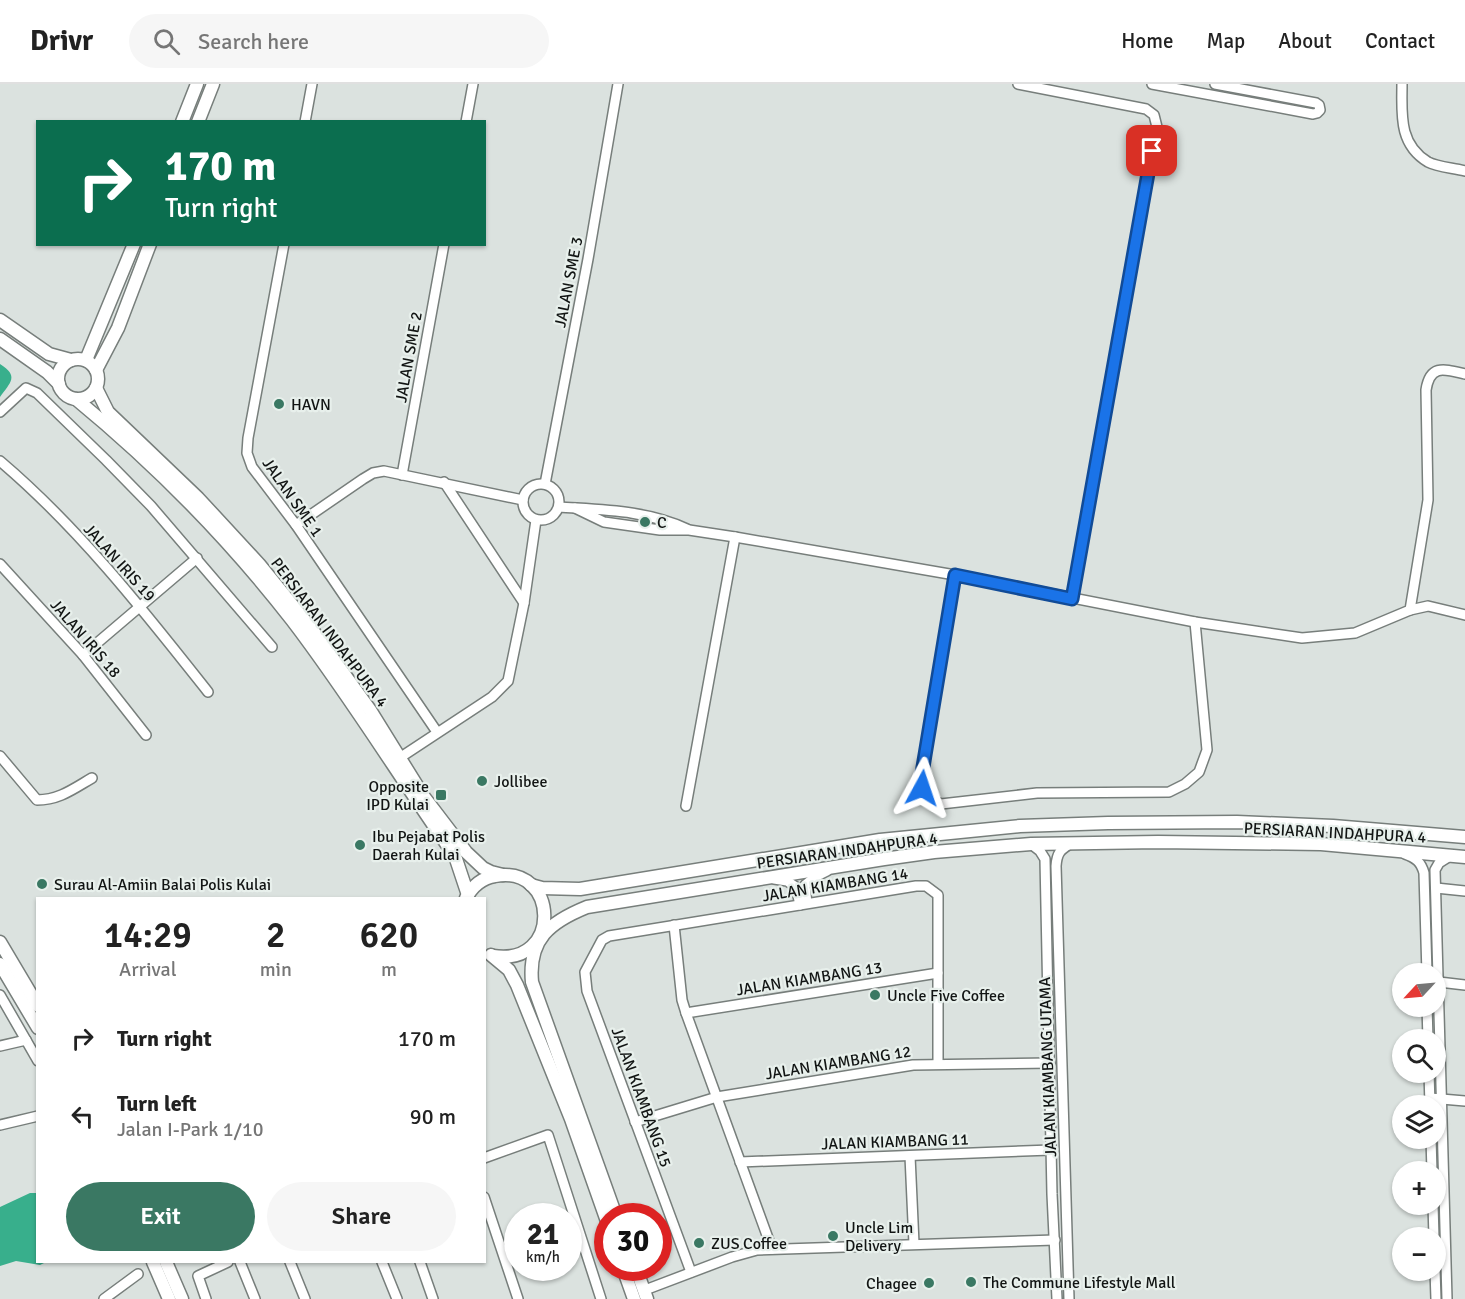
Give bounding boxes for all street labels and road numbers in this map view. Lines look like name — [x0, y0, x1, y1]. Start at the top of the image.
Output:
street label: JALAN SME 3 — [550, 235, 588, 329]
street label: JALAN SME 2 — [391, 310, 427, 404]
street label: JALAN SME 1 — [258, 454, 327, 541]
street label: JALAN IRIS 19 — [79, 520, 159, 606]
street label: PERSIARAN INDAHPURA 4 — [266, 554, 392, 712]
street label: JALAN IRIS 18 — [46, 595, 125, 682]
street label: PERSIARAN INDAHPURA 4 — [1243, 818, 1427, 848]
street label: PERSIARAN INDAHPURA 4 — [755, 828, 939, 874]
street label: JALAN KIAMBANG 14 — [761, 864, 910, 906]
street label: JALAN KIAMBANG 13 — [735, 958, 884, 1000]
street label: JALAN KIAMBANG UTAMA — [1035, 976, 1061, 1157]
street label: JALAN KIAMBANG 15 — [606, 1025, 676, 1170]
street label: JALAN KIAMBANG 12 — [764, 1042, 913, 1084]
street label: JALAN KIAMBANG 11 — [821, 1129, 969, 1155]

